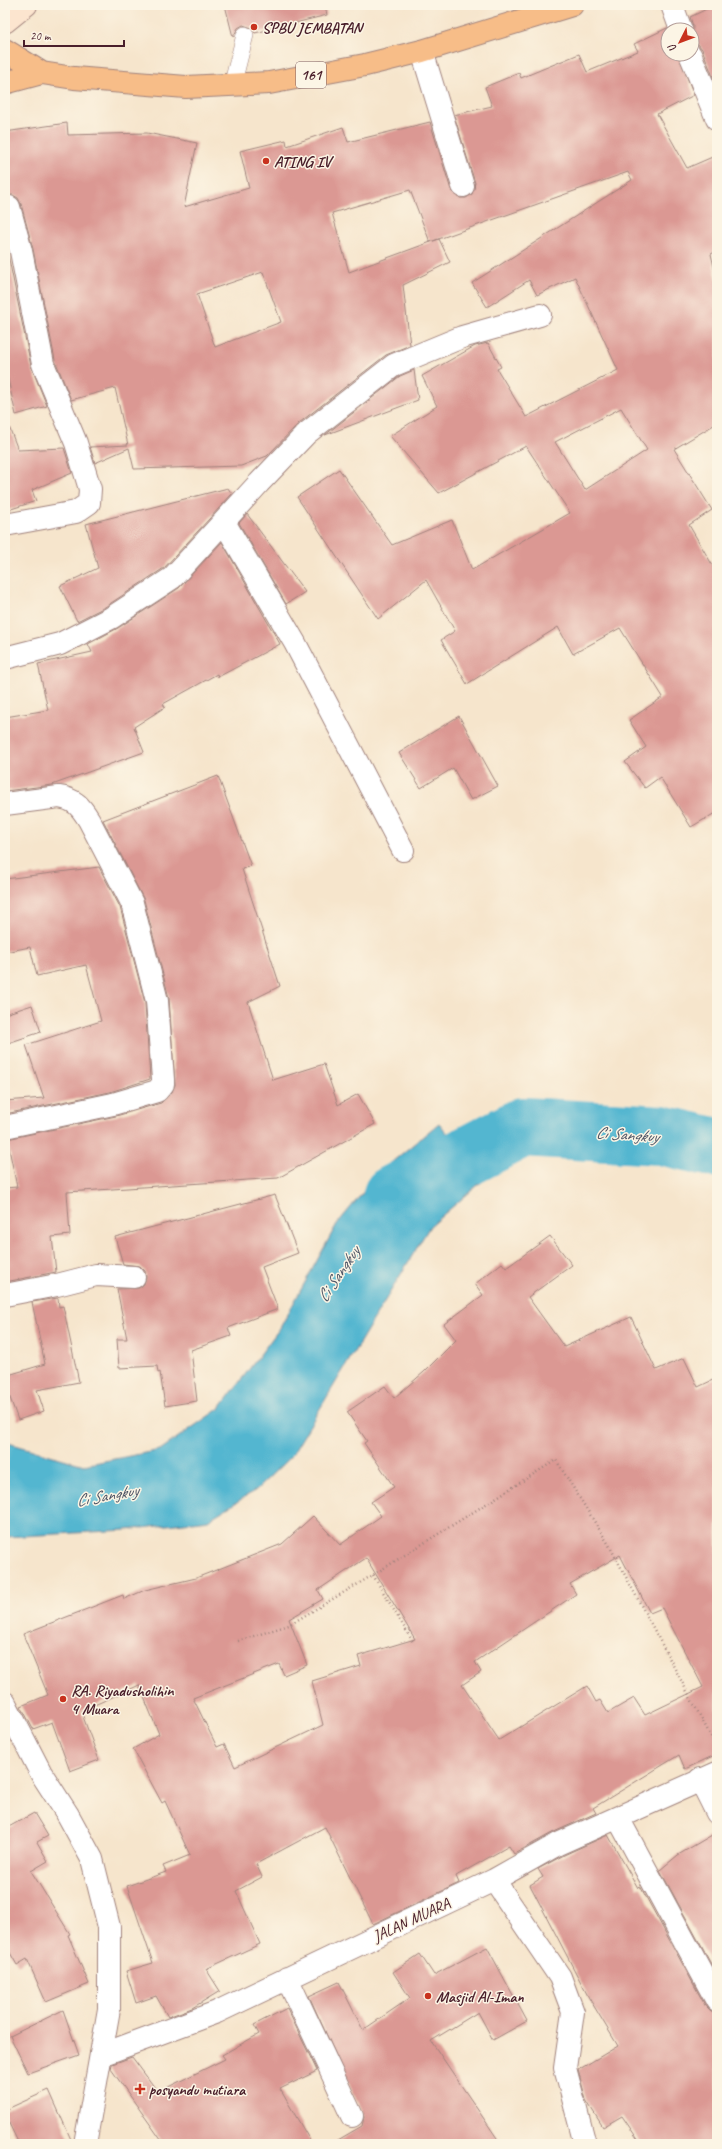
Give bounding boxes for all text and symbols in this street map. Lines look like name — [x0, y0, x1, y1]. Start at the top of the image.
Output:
place label: SPBU JEMBATAN — [262, 18, 365, 38]
scale bar — [24, 22, 124, 48]
marker: SPBU JEMBATAN — [249, 22, 259, 32]
north arrow — [660, 22, 700, 62]
text: 20 m — [30, 28, 52, 44]
text: U — [664, 40, 680, 55]
road number: 161 — [296, 62, 326, 88]
place label: ATING IV — [274, 152, 334, 172]
marker: ATING IV — [261, 156, 271, 166]
water label: Ci Sangkuy — [595, 1122, 662, 1147]
water label: Ci Sangkuy — [312, 1240, 366, 1306]
water label: Ci Sangkuy — [75, 1479, 143, 1511]
place label: RA. Riyadusholihin 4 Muara — [71, 1681, 174, 1719]
marker: RA. Riyadusholihin 4 Muara — [58, 1694, 68, 1704]
street label: JALAN MUARA — [369, 1893, 454, 1947]
place label: Masjid Al-Iman — [436, 1987, 524, 2007]
marker: Masjid Al-Iman — [423, 1991, 433, 2001]
place label: posyandu mutiara — [149, 2080, 247, 2100]
marker: posyandu mutiara — [134, 2083, 146, 2095]

